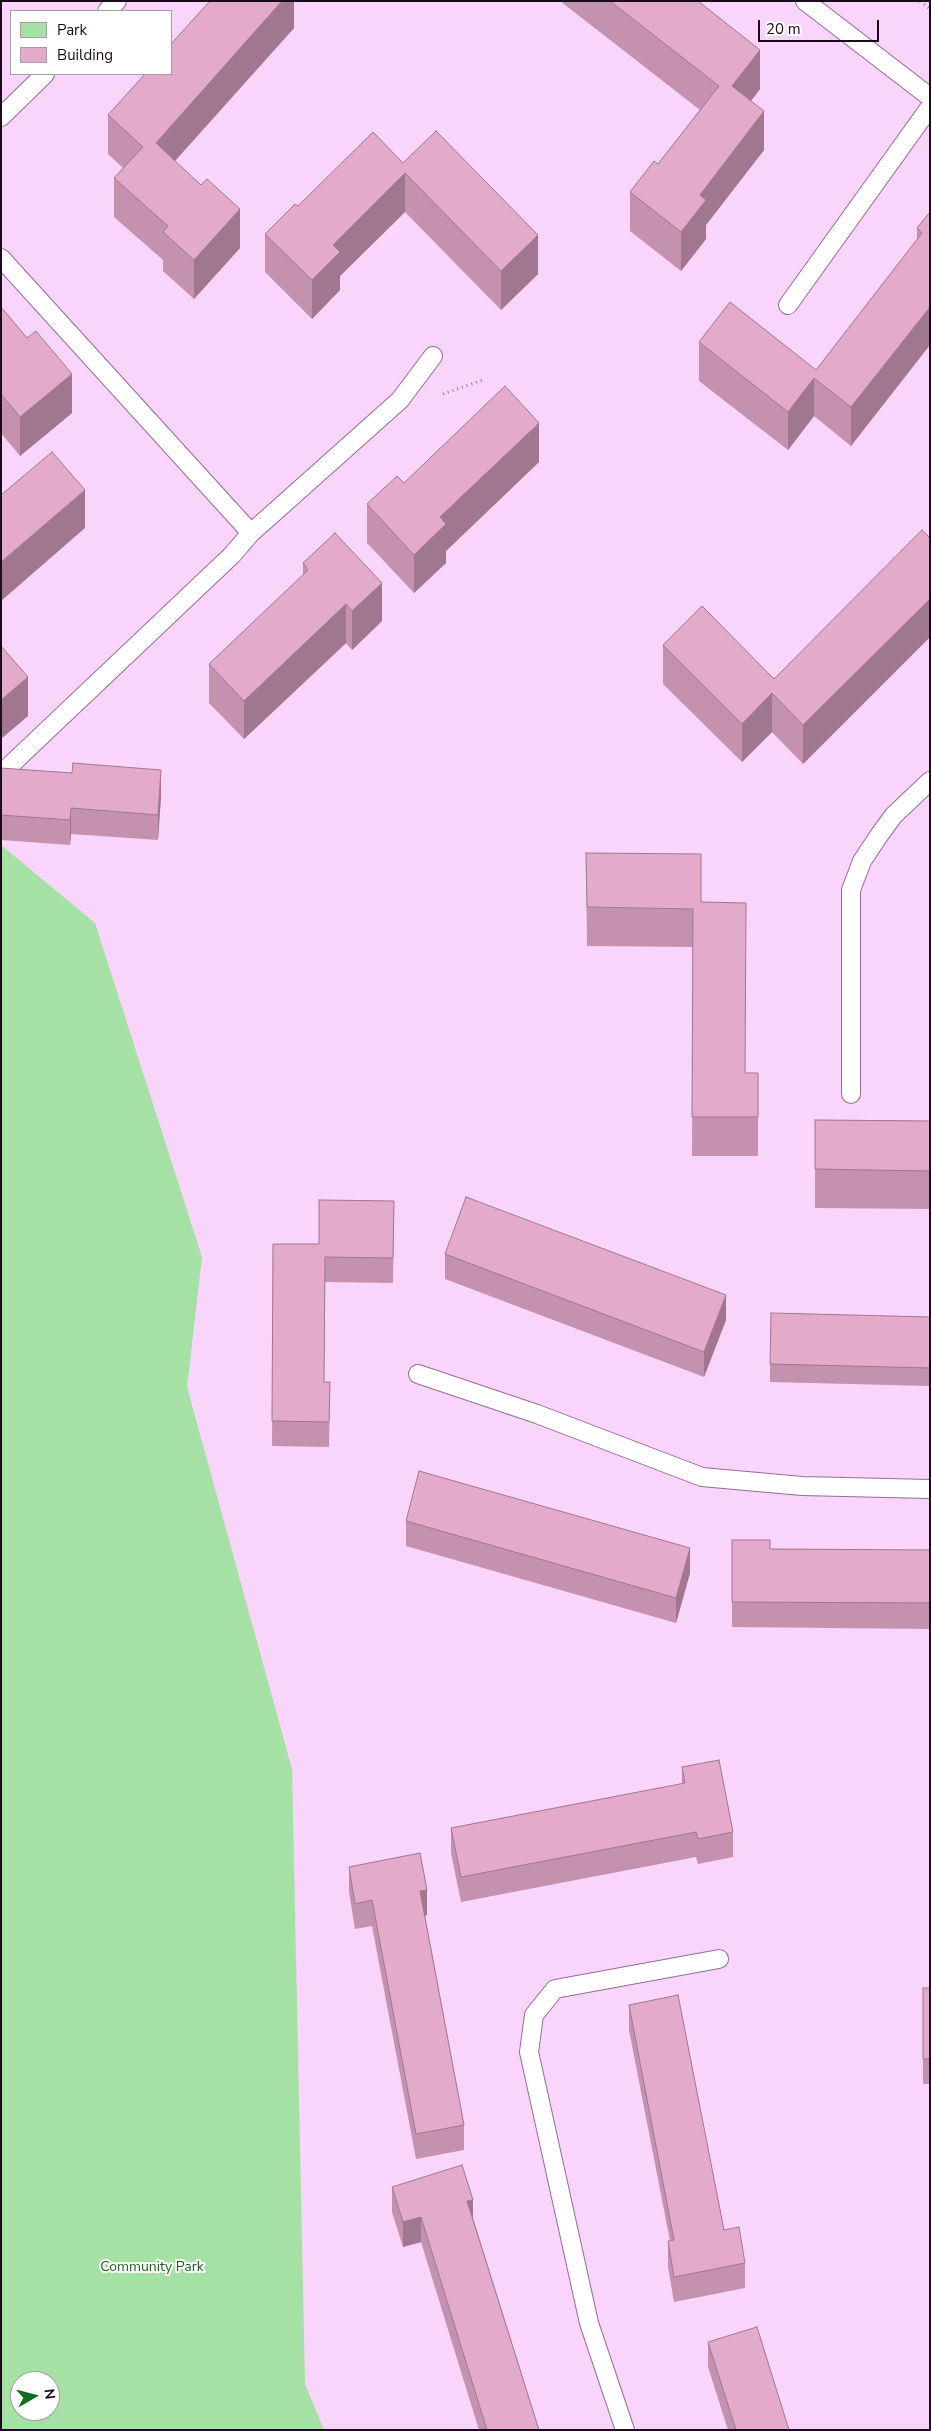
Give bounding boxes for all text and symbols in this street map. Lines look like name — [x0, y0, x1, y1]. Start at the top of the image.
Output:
legend — [10, 10, 172, 75]
scale bar — [761, 10, 882, 42]
text: 20 m — [766, 19, 801, 39]
text: Park — [57, 20, 87, 40]
text: Building — [57, 45, 113, 65]
park label: Community Park — [100, 2260, 204, 2276]
north arrow — [10, 2371, 60, 2421]
text: N — [39, 2387, 59, 2400]

